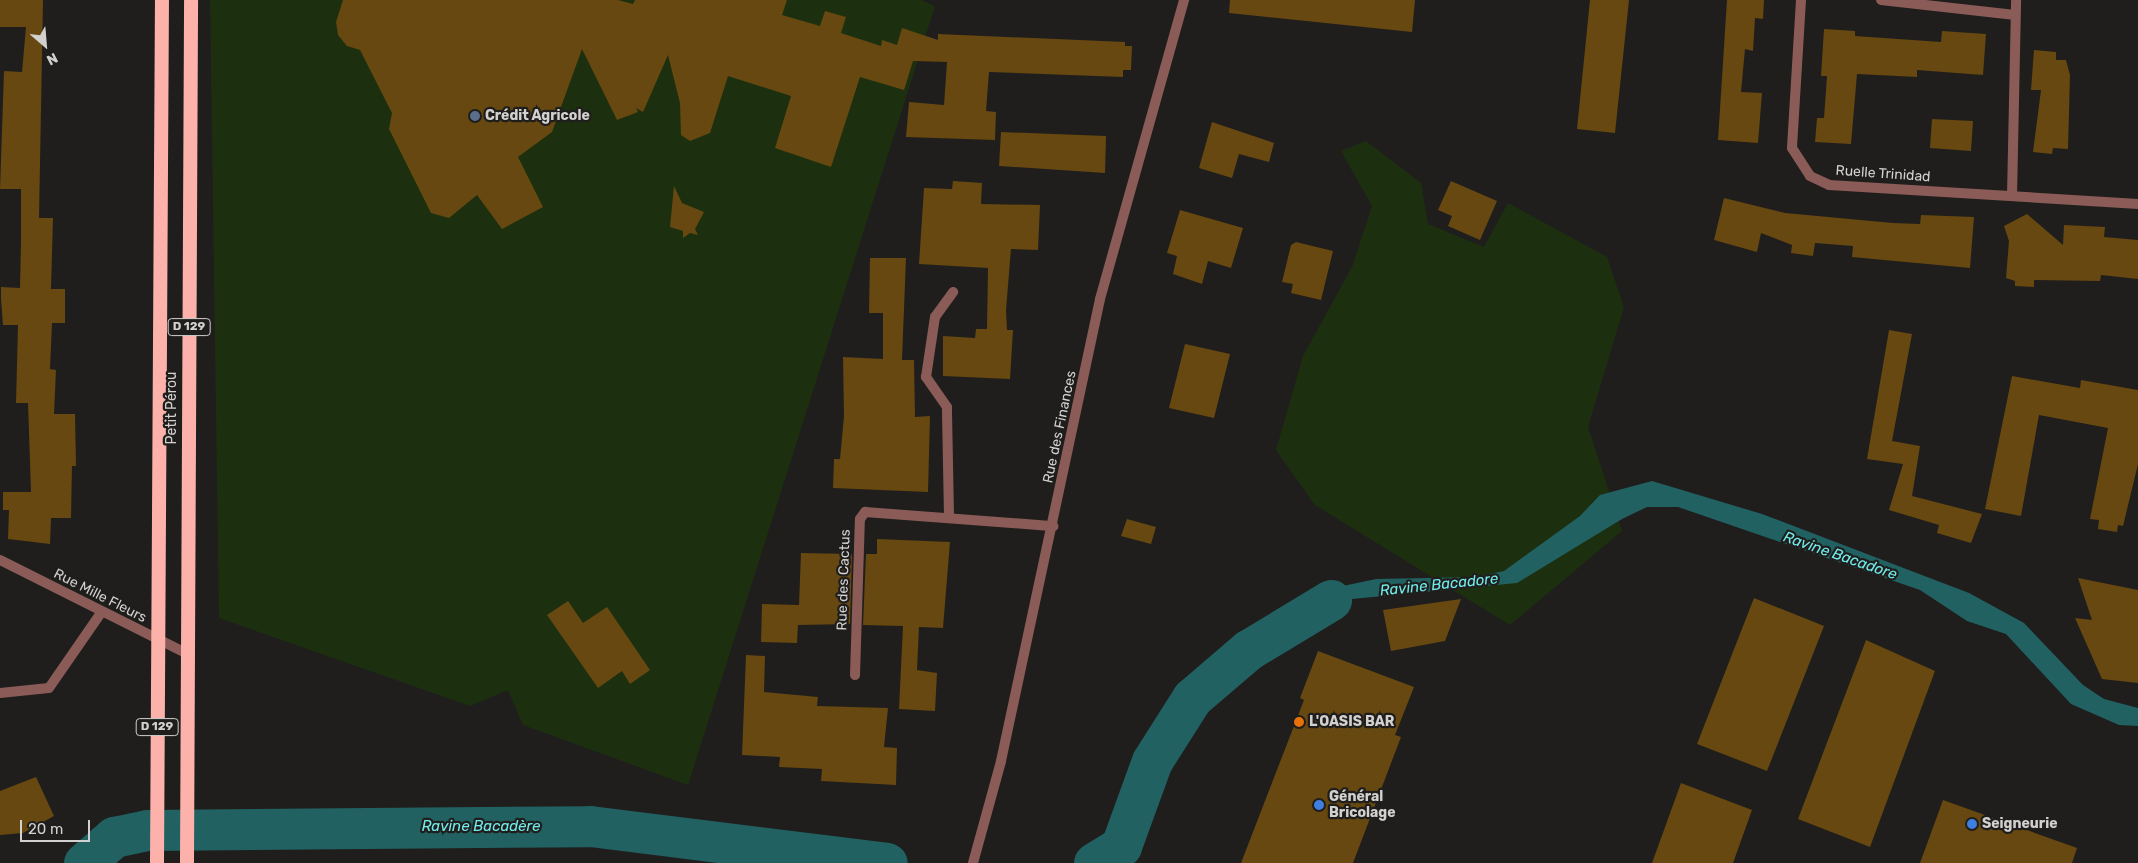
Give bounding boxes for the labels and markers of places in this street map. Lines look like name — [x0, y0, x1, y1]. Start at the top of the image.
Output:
place label: Crédit Agricole — [485, 108, 590, 124]
marker: Crédit Agricole — [469, 110, 481, 122]
place label: L'OASIS BAR — [1309, 714, 1394, 730]
marker: L'OASIS BAR — [1293, 716, 1305, 728]
place label: Général Bricolage — [1329, 789, 1395, 822]
marker: Général Bricolage — [1313, 799, 1325, 811]
place label: Seigneurie — [1982, 816, 2057, 832]
marker: Seigneurie — [1966, 818, 1978, 830]

